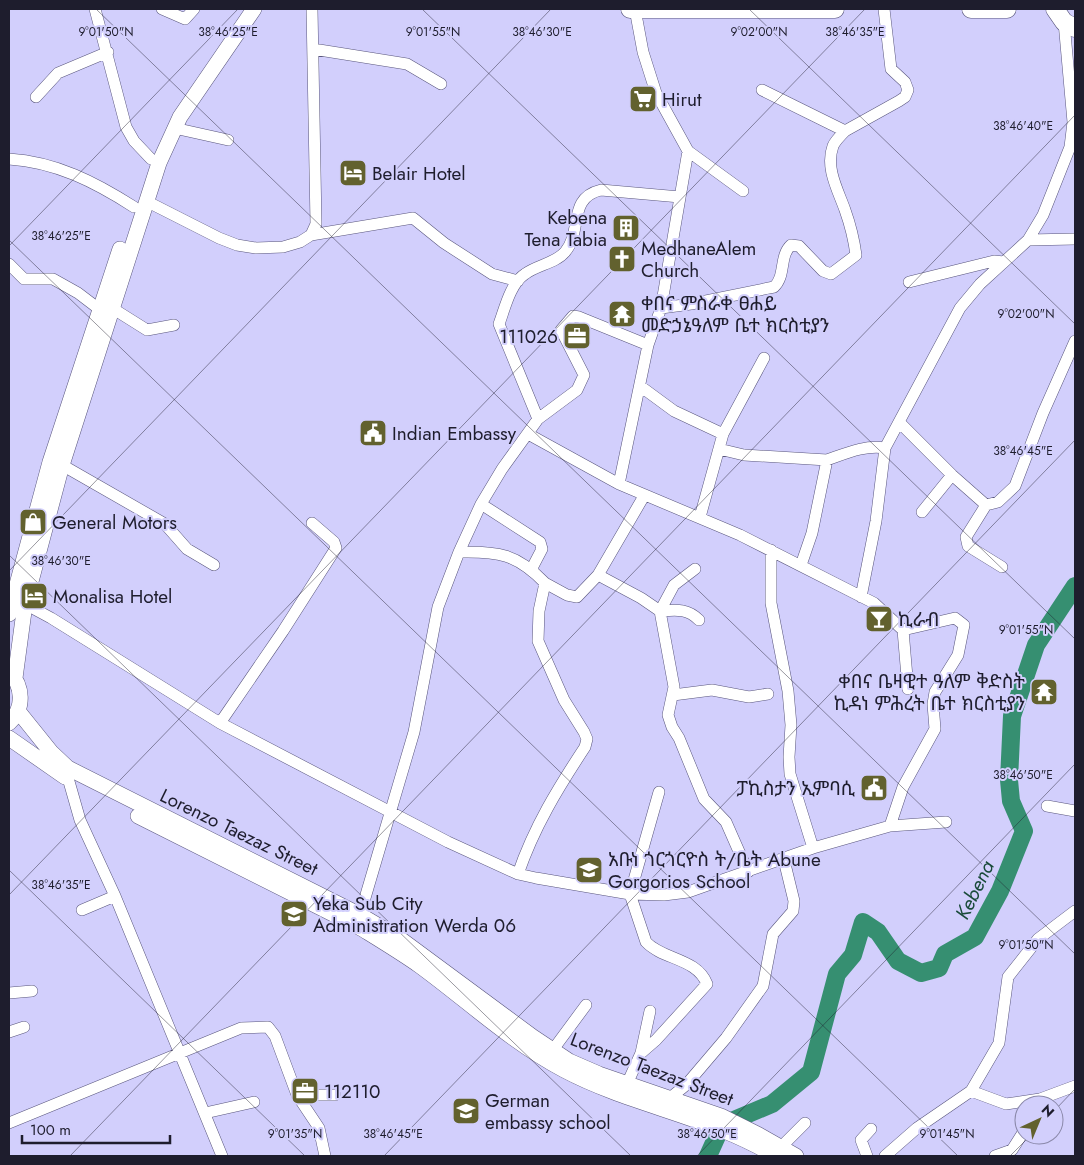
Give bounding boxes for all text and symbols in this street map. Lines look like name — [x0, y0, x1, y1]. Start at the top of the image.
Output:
text: 9°01'50"N — [78, 23, 134, 41]
text: 38°46'25"E — [198, 23, 258, 41]
text: 9°01'55"N — [406, 23, 460, 41]
text: 38°46'30"E — [512, 23, 572, 41]
text: 9°02'00"N — [731, 23, 787, 41]
text: 38°46'35"E — [825, 23, 885, 41]
supermarket icon: Hirut — [628, 84, 658, 114]
place label: Hirut — [662, 86, 702, 113]
text: 38°46'40"E — [993, 117, 1053, 135]
hotel icon: Belair Hotel — [338, 158, 368, 188]
place label: Belair Hotel — [372, 160, 466, 187]
place label: Kebena Tena Tabia — [524, 204, 607, 253]
building icon: Kebena Tena Tabia — [611, 213, 641, 243]
text: 38°46'25"E — [31, 227, 91, 245]
place label: MedhaneAlem Church — [641, 235, 756, 284]
church icon: MedhaneAlem Church — [607, 244, 637, 274]
place label: ቀበና ምስራቀ ፀሐይ መድኃኔዓለም ቤተ ክርስቲያን — [641, 290, 829, 339]
temple icon: ቀበና ምስራቀ ፀሐይ መድኃኔዓለም ቤተ ክርስቲያን — [607, 299, 637, 329]
text: 9°02'00"N — [998, 305, 1054, 323]
office icon: 111026 — [562, 321, 592, 351]
place label: 111026 — [499, 323, 558, 350]
public building icon: Indian Embassy — [358, 418, 388, 448]
place label: Indian Embassy — [392, 420, 517, 447]
text: 38°46'45"E — [993, 442, 1053, 460]
shop icon: General Motors — [18, 507, 48, 537]
place label: General Motors — [52, 509, 177, 536]
text: 38°46'30"E — [31, 552, 91, 570]
hotel icon: Monalisa Hotel — [19, 581, 49, 611]
place label: Monalisa Hotel — [53, 583, 172, 610]
bar icon: ኪራብ — [864, 604, 894, 634]
place label: ኪራብ — [898, 606, 939, 633]
text: 9°01'55"N — [999, 621, 1053, 639]
place label: ቀበና ቤዛዊተ ዓለም ቅድስት ኪዳነ ምሕረት ቤተ ክርስቲያን — [834, 668, 1026, 717]
temple icon: ቀበና ቤዛዊተ ዓለም ቅድስት ኪዳነ ምሕረት ቤተ ክርስቲያን — [1029, 677, 1059, 707]
text: 38°46'50"E — [993, 766, 1053, 784]
public building icon: ፓኪስታን ኢምባሲ — [859, 773, 889, 803]
place label: ፓኪስታን ኢምባሲ — [736, 775, 855, 802]
street label: Lorenzo Taezaz Street — [155, 782, 323, 882]
place label: አቡነ ጎርጎርዮስ ት/ቤት Abune Gorgorios School — [608, 846, 821, 895]
school or university icon: አቡነ ጎርጎርዮስ ት/ቤት Abune Gorgorios School — [574, 855, 604, 885]
water label: Kebena — [948, 855, 1002, 925]
text: 38°46'35"E — [31, 876, 91, 894]
place label: Yeka Sub City Administration Werda 06 — [313, 890, 516, 939]
school or university icon: Yeka Sub City Administration Werda 06 — [279, 899, 309, 929]
text: 9°01'50"N — [998, 936, 1054, 954]
street label: Lorenzo Taezaz Street — [567, 1025, 738, 1113]
office icon: 112110 — [290, 1076, 320, 1106]
place label: 112110 — [324, 1078, 380, 1105]
place label: German embassy school — [485, 1087, 611, 1136]
north arrow — [1014, 1095, 1064, 1145]
school or university icon: German embassy school — [451, 1096, 481, 1126]
text: N — [1037, 1100, 1059, 1122]
scale bar — [22, 1112, 170, 1144]
text: 100 m — [30, 1119, 71, 1141]
text: 9°01'35"N — [268, 1125, 322, 1143]
text: 38°46'45"E — [363, 1125, 423, 1143]
text: 38°46'50"E — [677, 1125, 737, 1143]
text: 9°01'45"N — [920, 1125, 974, 1143]

